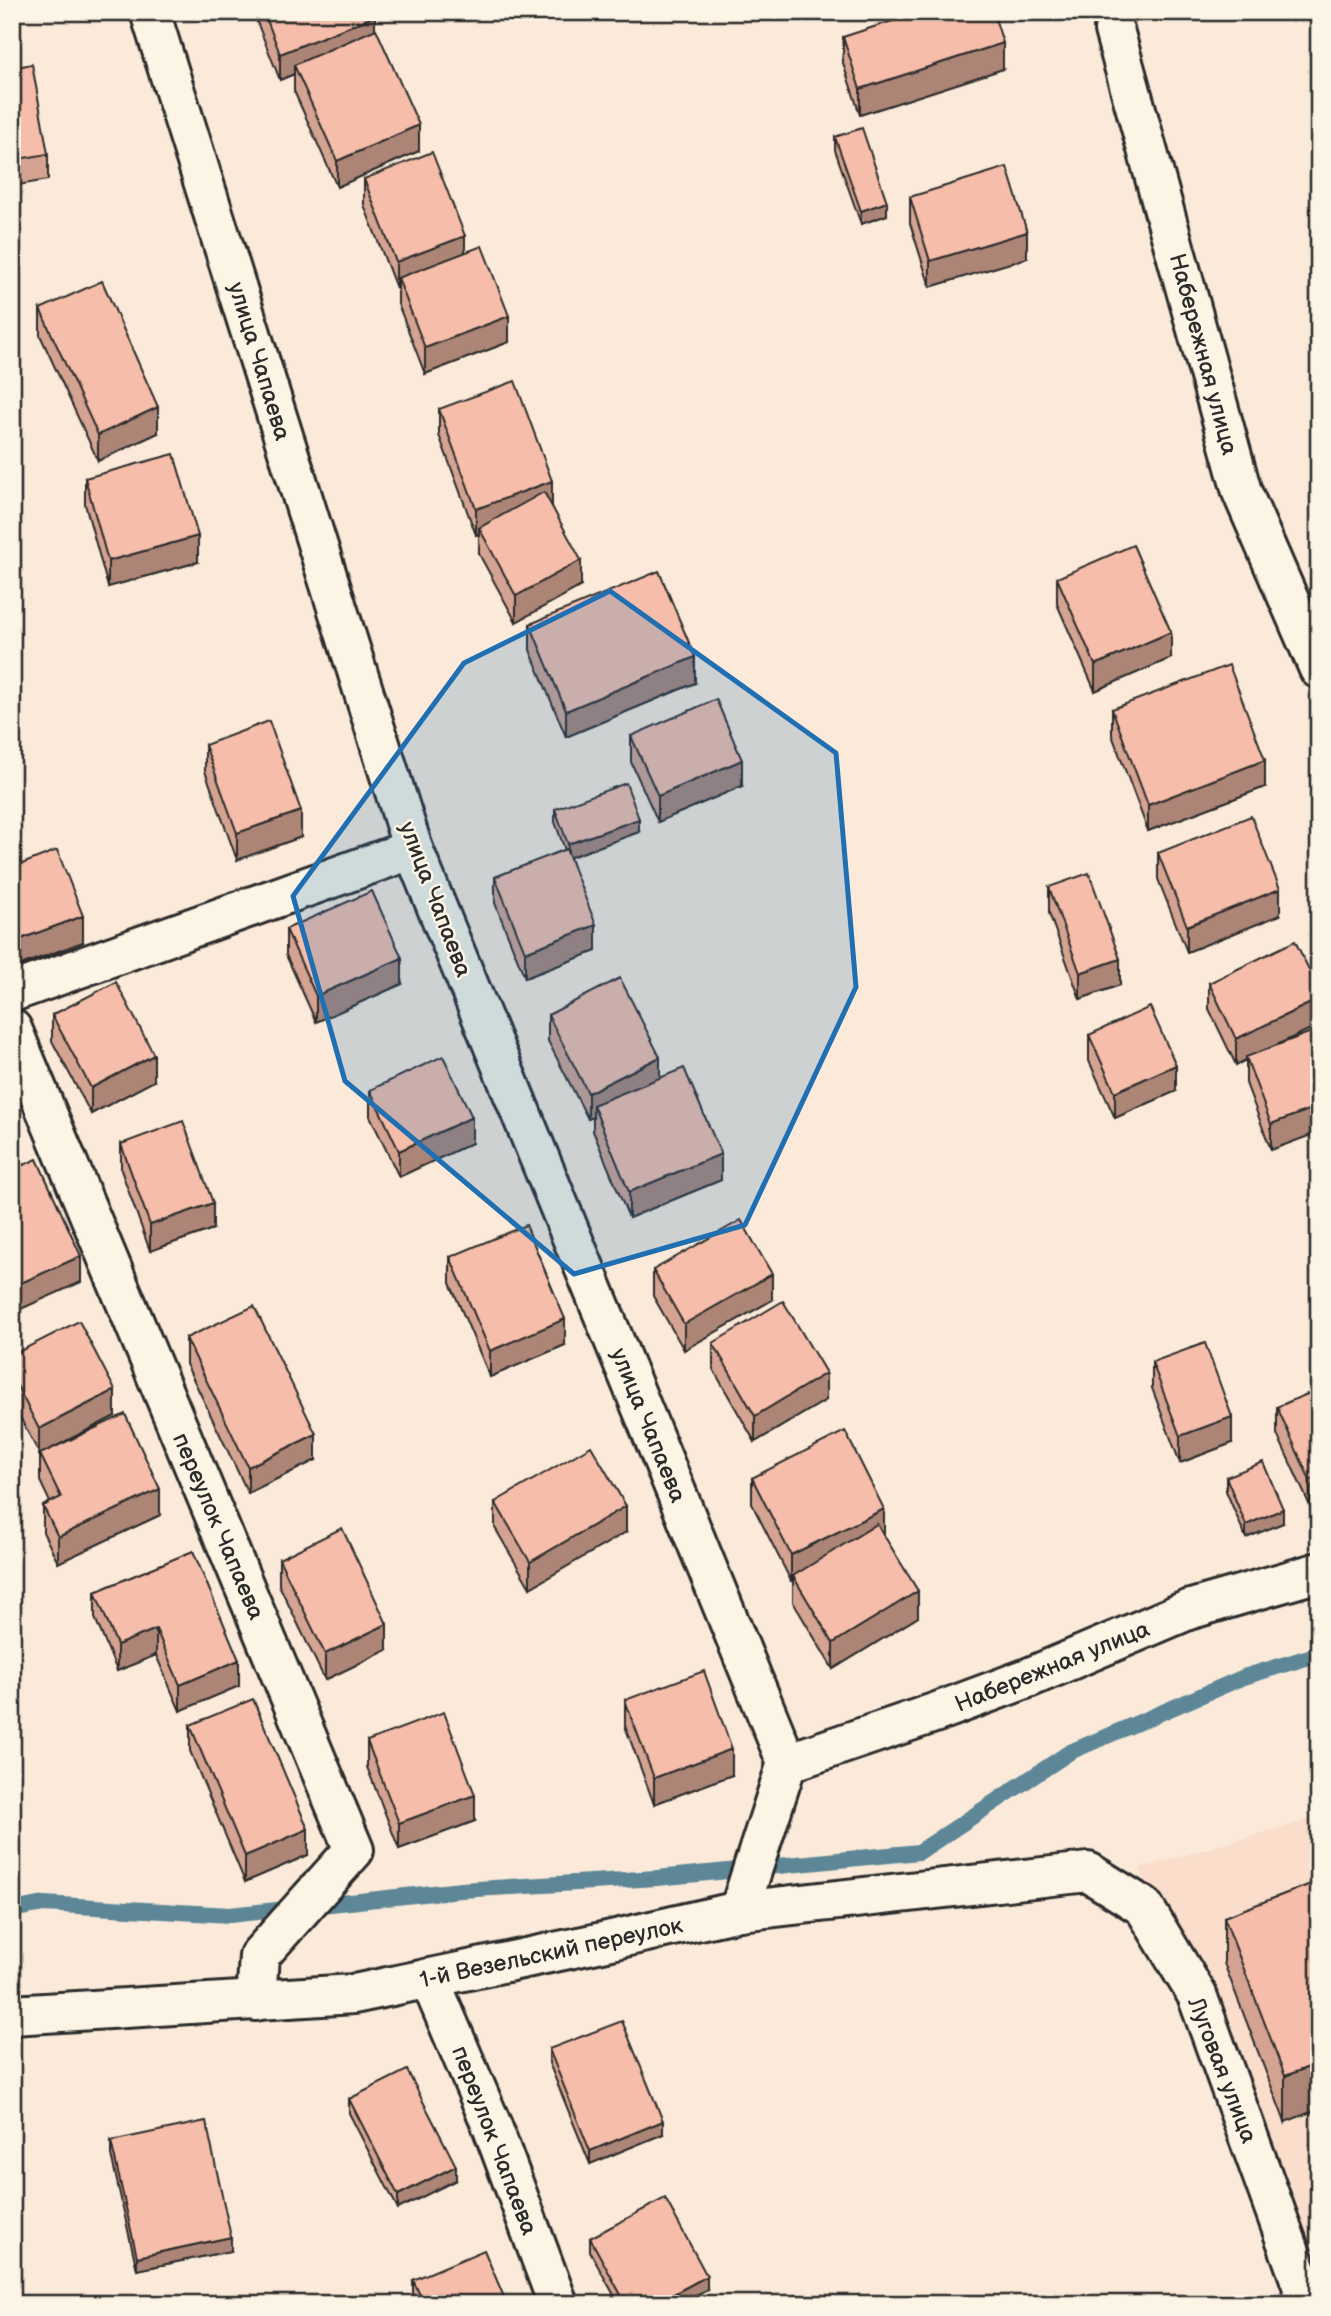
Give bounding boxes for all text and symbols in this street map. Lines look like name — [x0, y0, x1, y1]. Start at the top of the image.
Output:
street label: Набережная улица — [1163, 251, 1243, 458]
street label: улица Чапаева — [222, 279, 297, 444]
street label: улица Чапаева — [393, 818, 478, 981]
street label: улица Чапаева — [604, 1344, 692, 1507]
street label: переулок Чапаева — [166, 1429, 270, 1624]
street label: Набережная улица — [951, 1615, 1154, 1719]
street label: 1-й Везельский переулок — [417, 1911, 686, 1995]
street label: Луговая улица — [1181, 1993, 1263, 2148]
street label: переулок Чапаева — [445, 2042, 543, 2239]

